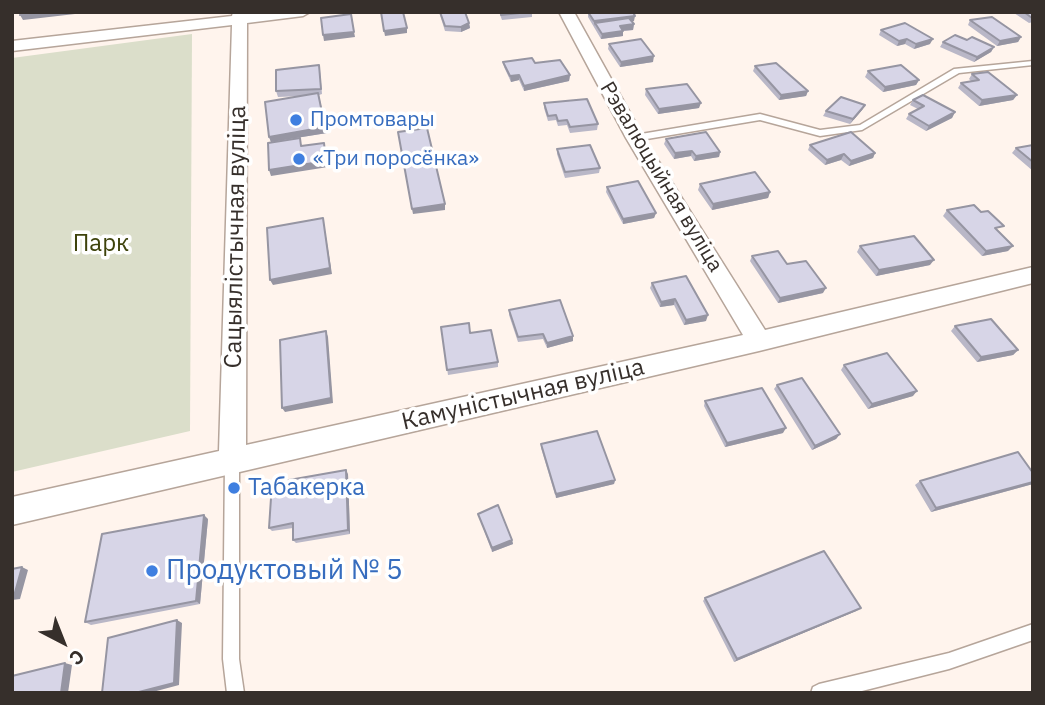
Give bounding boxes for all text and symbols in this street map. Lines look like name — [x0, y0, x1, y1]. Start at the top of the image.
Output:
street label: Рэвалюцыйная вуліца — [594, 77, 728, 277]
street label: Сацыялістычная вуліца — [219, 105, 253, 369]
place label: Промтовары — [310, 107, 435, 133]
marker: Промтовары — [288, 112, 304, 128]
place label: «Три поросёнка» — [313, 146, 479, 172]
marker: «Три поросёнка» — [291, 151, 307, 167]
park label: Парк — [73, 230, 129, 258]
street label: Камуністычная вуліца — [399, 353, 647, 437]
place label: Табакерка — [248, 474, 365, 502]
marker: Табакерка — [226, 480, 242, 496]
place label: Продуктовый № 5 — [166, 554, 403, 588]
marker: Продуктовый № 5 — [144, 563, 160, 579]
north arrow — [28, 607, 98, 677]
text: С — [64, 645, 90, 671]

